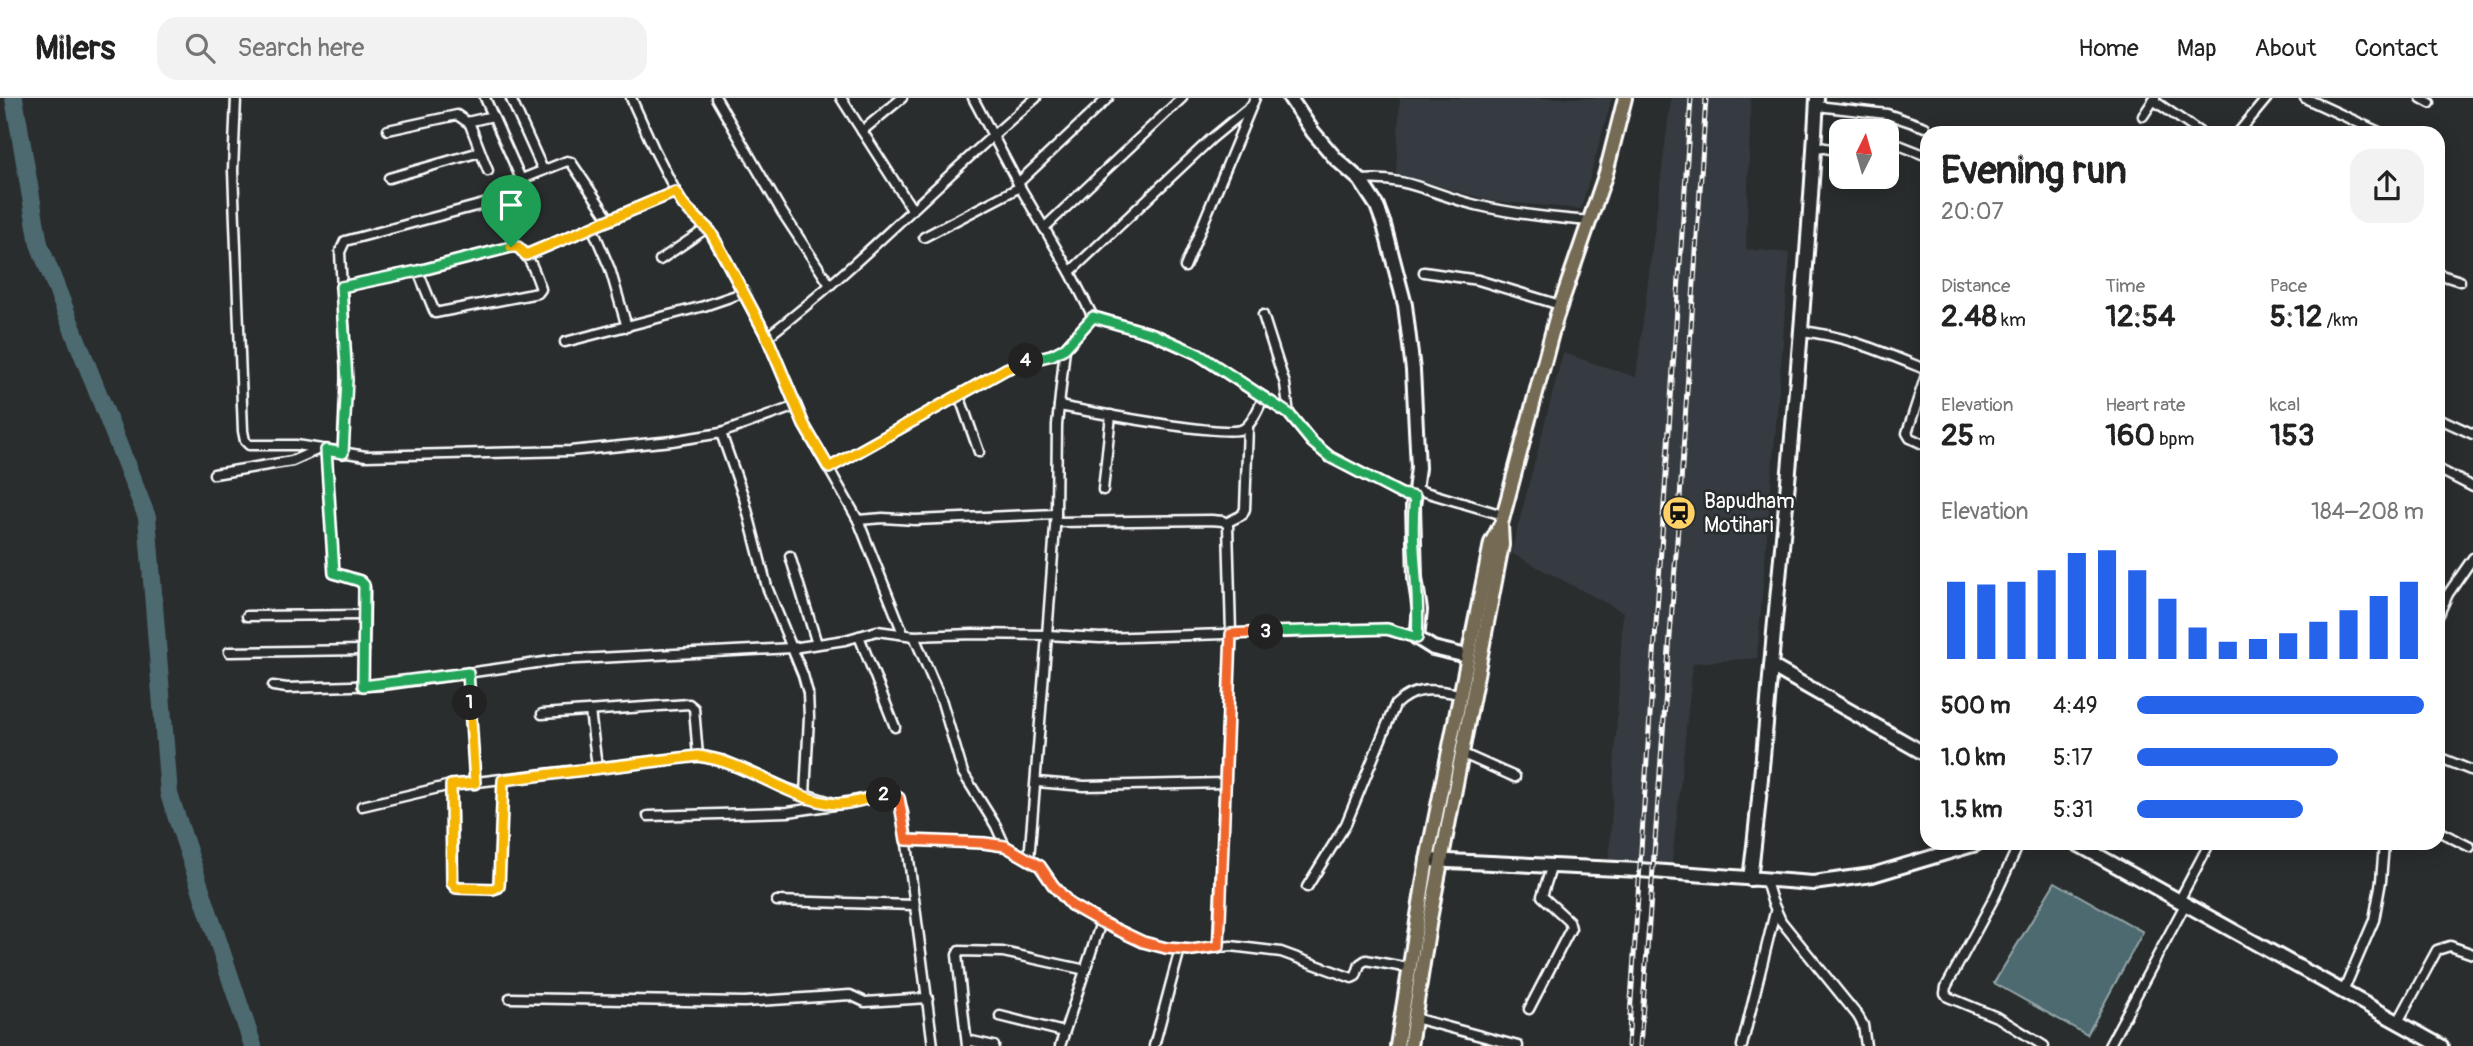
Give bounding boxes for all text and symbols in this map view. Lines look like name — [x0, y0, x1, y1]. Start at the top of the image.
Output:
search box — [157, 17, 647, 80]
text: Milers — [35, 28, 115, 69]
icon: search — [181, 29, 219, 67]
text: Search here — [237, 32, 364, 64]
text: Home — [2078, 34, 2139, 63]
text: Map — [2177, 34, 2217, 63]
text: About — [2255, 34, 2317, 63]
text: Contact — [2355, 34, 2438, 63]
north arrow — [1829, 119, 1899, 189]
map controls — [1829, 119, 1899, 189]
text: Evening run — [1941, 147, 2127, 195]
button: share — [2350, 149, 2424, 223]
pin — [481, 175, 541, 247]
icon: arrive — [492, 186, 530, 224]
text: 20:07 — [1941, 197, 2004, 226]
text: Distance — [1941, 274, 2010, 298]
text: Time — [2105, 274, 2145, 298]
text: Pace — [2270, 274, 2307, 298]
text: 2.48 — [1941, 298, 1997, 335]
text: 12:54 — [2105, 298, 2176, 335]
text: 5:12 — [2270, 298, 2322, 335]
text: km — [1997, 308, 2026, 332]
text: /km — [2322, 308, 2358, 332]
pin: 4 — [1009, 344, 1044, 378]
text: 4 — [1020, 348, 1031, 372]
text: Elevation — [1941, 393, 2013, 417]
text: Heart rate — [2105, 393, 2185, 417]
text: kcal — [2270, 393, 2301, 417]
text: 25 — [1941, 417, 1974, 454]
text: 160 — [2105, 417, 2155, 454]
text: 153 — [2270, 417, 2314, 454]
text: m — [1974, 427, 1995, 451]
text: bpm — [2155, 427, 2194, 451]
place label: Bapudham Motihari — [1704, 488, 1795, 539]
station icon: Bapudham Motihari — [1660, 494, 1698, 532]
text: Elevation — [1941, 497, 2029, 526]
text: 184–208 m — [2311, 497, 2424, 526]
pin: 3 — [1248, 614, 1284, 650]
text: 3 — [1260, 619, 1271, 643]
pin: 1 — [452, 686, 488, 720]
text: 1 — [466, 690, 473, 714]
text: 500 m — [1941, 691, 2010, 720]
text: 4:49 — [2053, 691, 2098, 720]
text: 1.0 km — [1941, 743, 2006, 772]
text: 5:17 — [2053, 743, 2093, 772]
pin: 2 — [866, 778, 902, 812]
text: 2 — [878, 782, 889, 806]
text: 1.5 km — [1941, 795, 2003, 824]
text: 5:31 — [2053, 795, 2093, 824]

